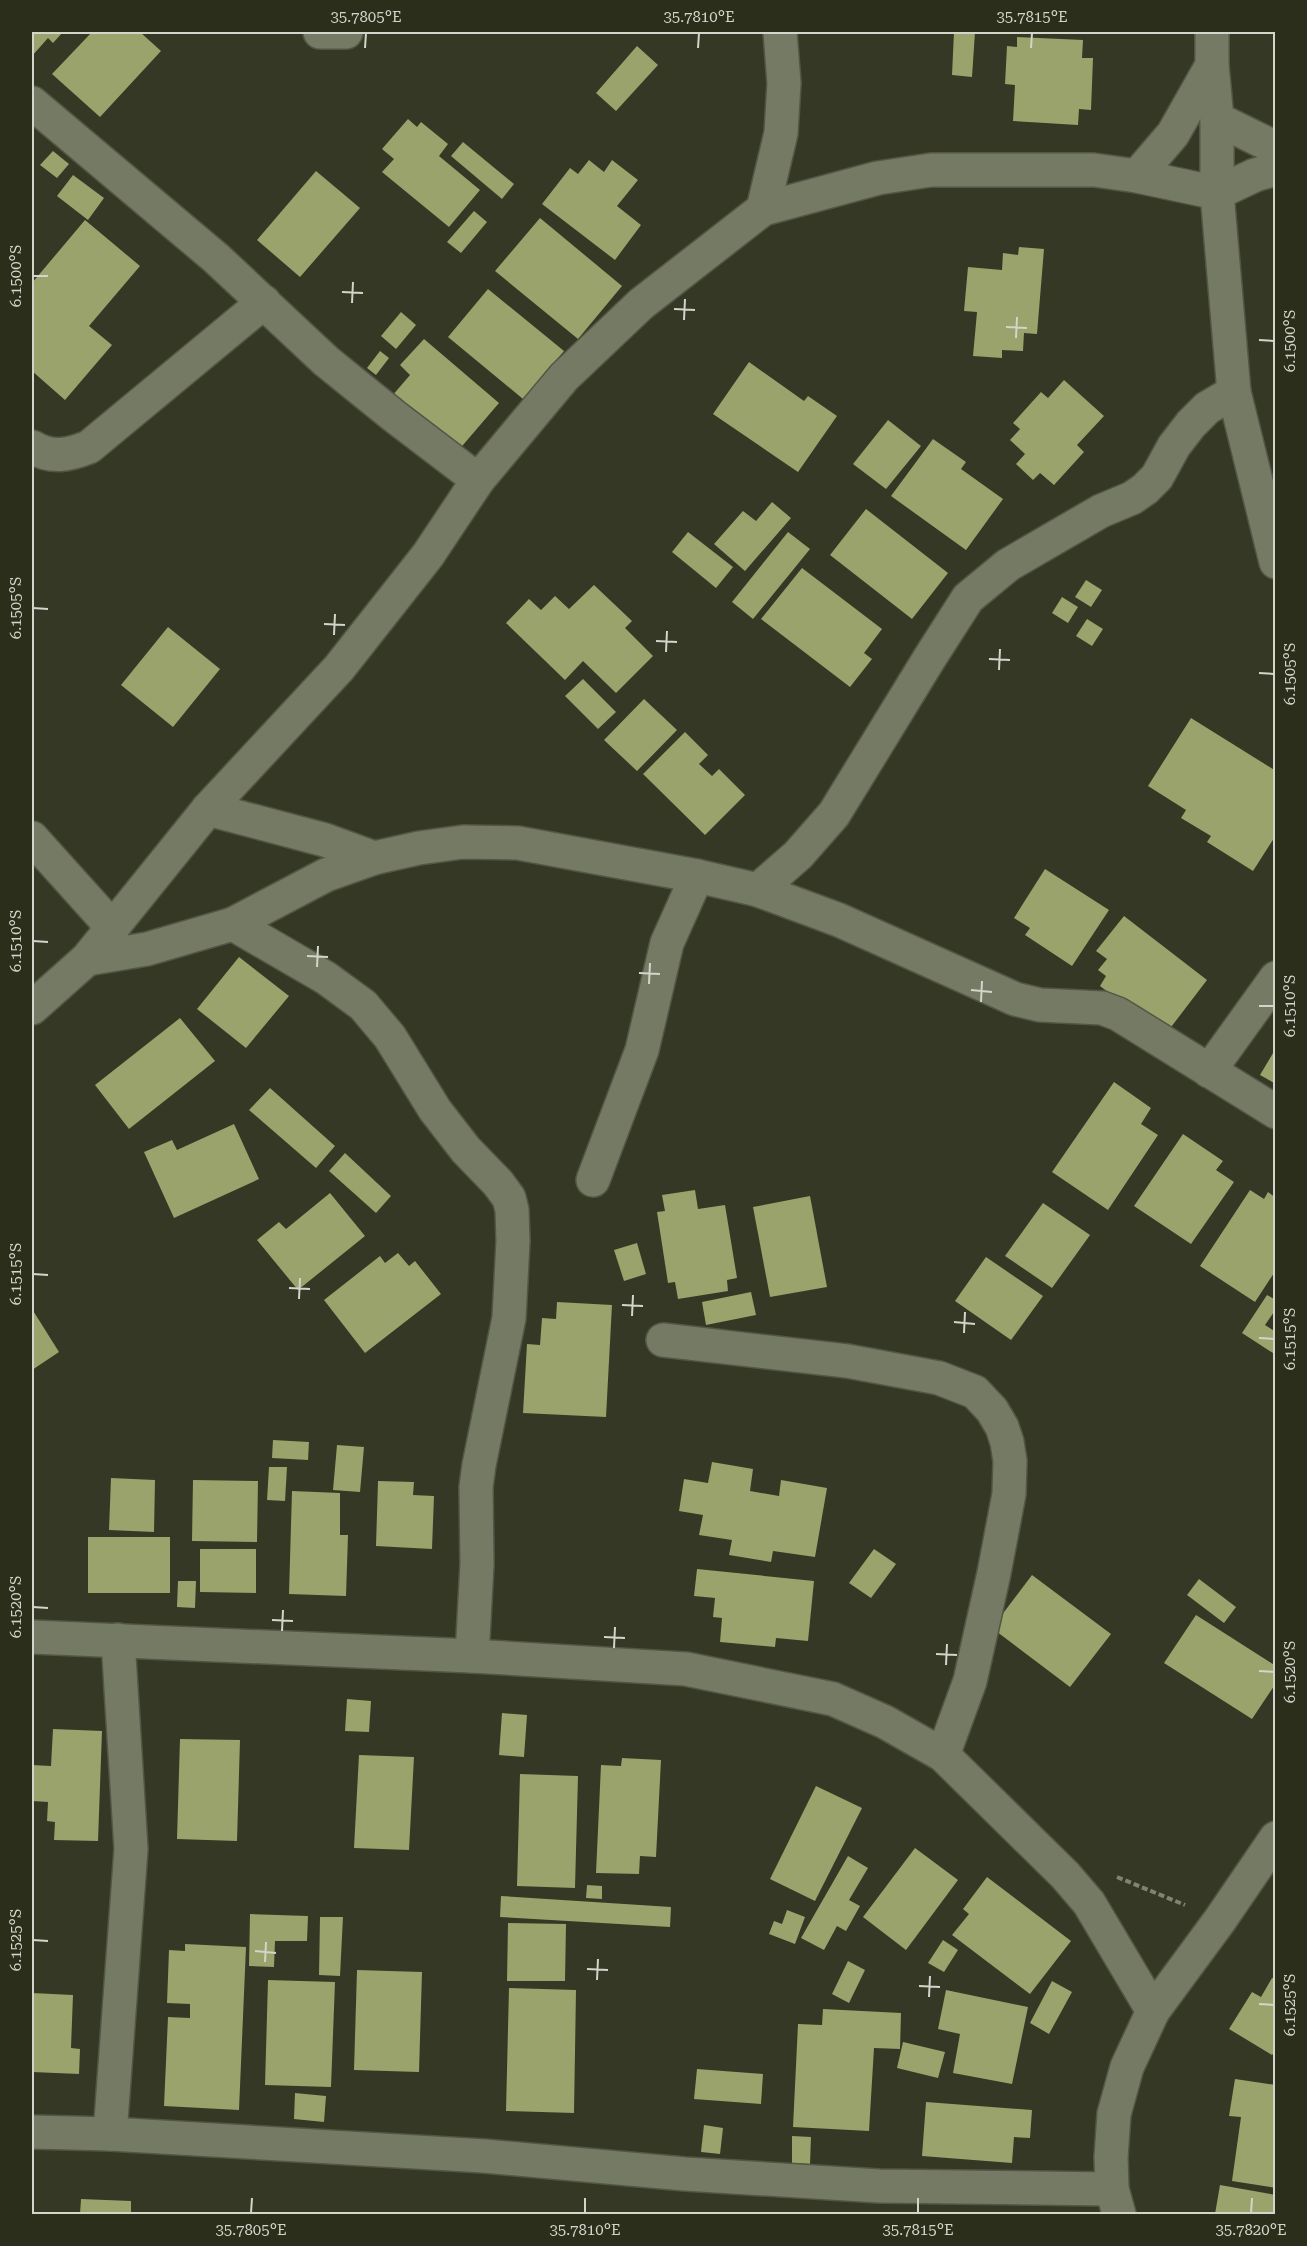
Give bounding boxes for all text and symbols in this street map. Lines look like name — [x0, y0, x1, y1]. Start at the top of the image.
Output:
text: 35.7805°E — [330, 8, 402, 26]
text: 35.7810°E — [663, 8, 735, 26]
text: 35.7815°E — [996, 8, 1068, 26]
text: 6.1500°S — [7, 245, 25, 307]
text: 6.1500°S — [1281, 310, 1299, 372]
text: 6.1505°S — [7, 577, 25, 639]
text: 6.1505°S — [1281, 643, 1299, 705]
text: 6.1510°S — [7, 910, 25, 972]
text: 6.1510°S — [1281, 975, 1299, 1037]
text: 6.1515°S — [7, 1243, 25, 1305]
text: 6.1515°S — [1281, 1308, 1299, 1370]
text: 6.1520°S — [7, 1576, 25, 1638]
text: 6.1520°S — [1281, 1641, 1299, 1703]
text: 6.1525°S — [7, 1909, 25, 1971]
text: 6.1525°S — [1281, 1974, 1299, 2036]
text: 35.7805°E — [215, 2221, 287, 2239]
text: 35.7810°E — [549, 2221, 621, 2239]
text: 35.7815°E — [882, 2221, 954, 2239]
text: 35.7820°E — [1215, 2221, 1287, 2239]

